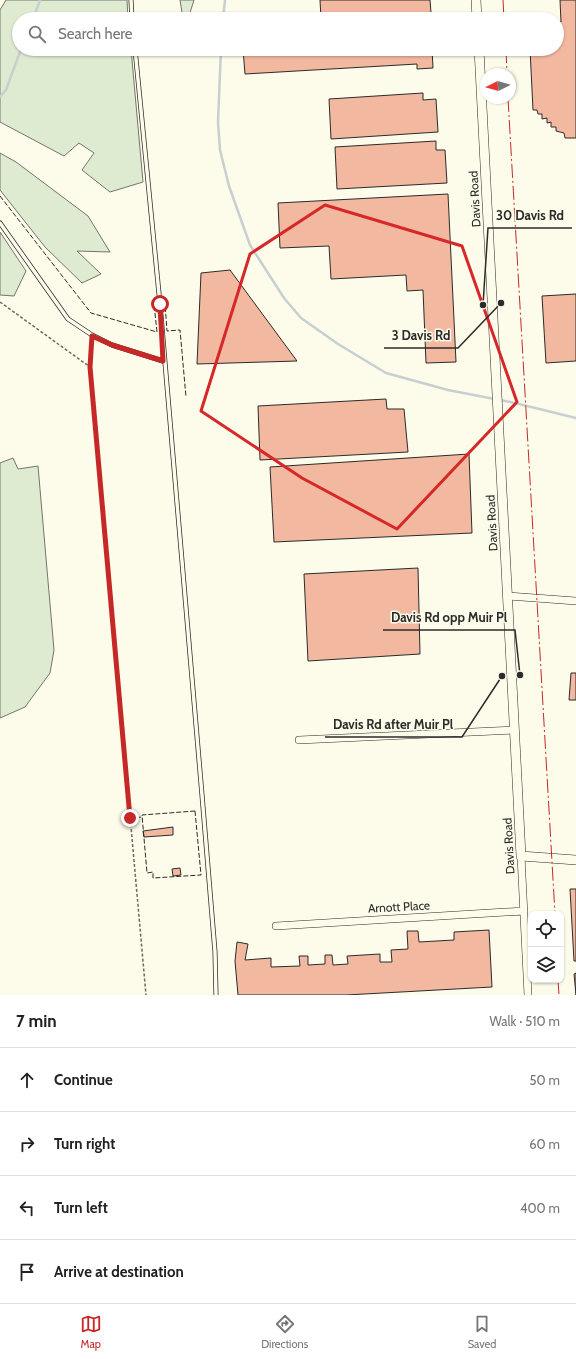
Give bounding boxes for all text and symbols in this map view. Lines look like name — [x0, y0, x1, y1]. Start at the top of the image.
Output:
search box — [12, 12, 564, 56]
icon: search — [26, 23, 48, 45]
text: Search here — [58, 25, 133, 43]
north arrow — [480, 68, 516, 104]
street label: Davis Road — [466, 171, 483, 228]
callout: 30 Davis Rd — [488, 203, 572, 228]
text: 30 Davis Rd — [496, 207, 564, 223]
route start — [151, 295, 169, 313]
callout: 3 Davis Rd — [384, 323, 458, 348]
text: 3 Davis Rd — [392, 327, 450, 343]
street label: Davis Road — [483, 495, 500, 552]
callout: Davis Rd opp Muir Pl — [383, 605, 515, 630]
text: Davis Rd opp Muir Pl — [391, 609, 508, 625]
callout: Davis Rd after Muir Pl — [325, 712, 462, 737]
text: Davis Rd after Muir Pl — [333, 716, 454, 732]
route end — [121, 809, 139, 827]
street label: Davis Road — [500, 818, 517, 875]
street label: Arnott Place — [368, 897, 430, 916]
map controls — [528, 911, 564, 983]
button: locate — [528, 911, 564, 947]
button: layers — [528, 947, 564, 983]
text: 7 min — [16, 1011, 57, 1031]
text: Walk · 510 m — [489, 1013, 560, 1029]
icon: ahead — [16, 1069, 38, 1091]
text: Continue — [54, 1071, 113, 1089]
text: 50 m — [530, 1072, 560, 1088]
icon: right — [16, 1133, 38, 1155]
text: Turn right — [54, 1135, 115, 1153]
text: 60 m — [529, 1136, 560, 1152]
icon: left — [16, 1197, 38, 1219]
text: Turn left — [54, 1199, 108, 1217]
text: 400 m — [520, 1200, 560, 1216]
icon: arrive — [16, 1261, 38, 1283]
text: Arrive at destination — [54, 1263, 184, 1281]
tab: Map — [80, 1313, 102, 1351]
tab: Directions — [261, 1313, 308, 1351]
tab: Saved — [468, 1313, 496, 1351]

